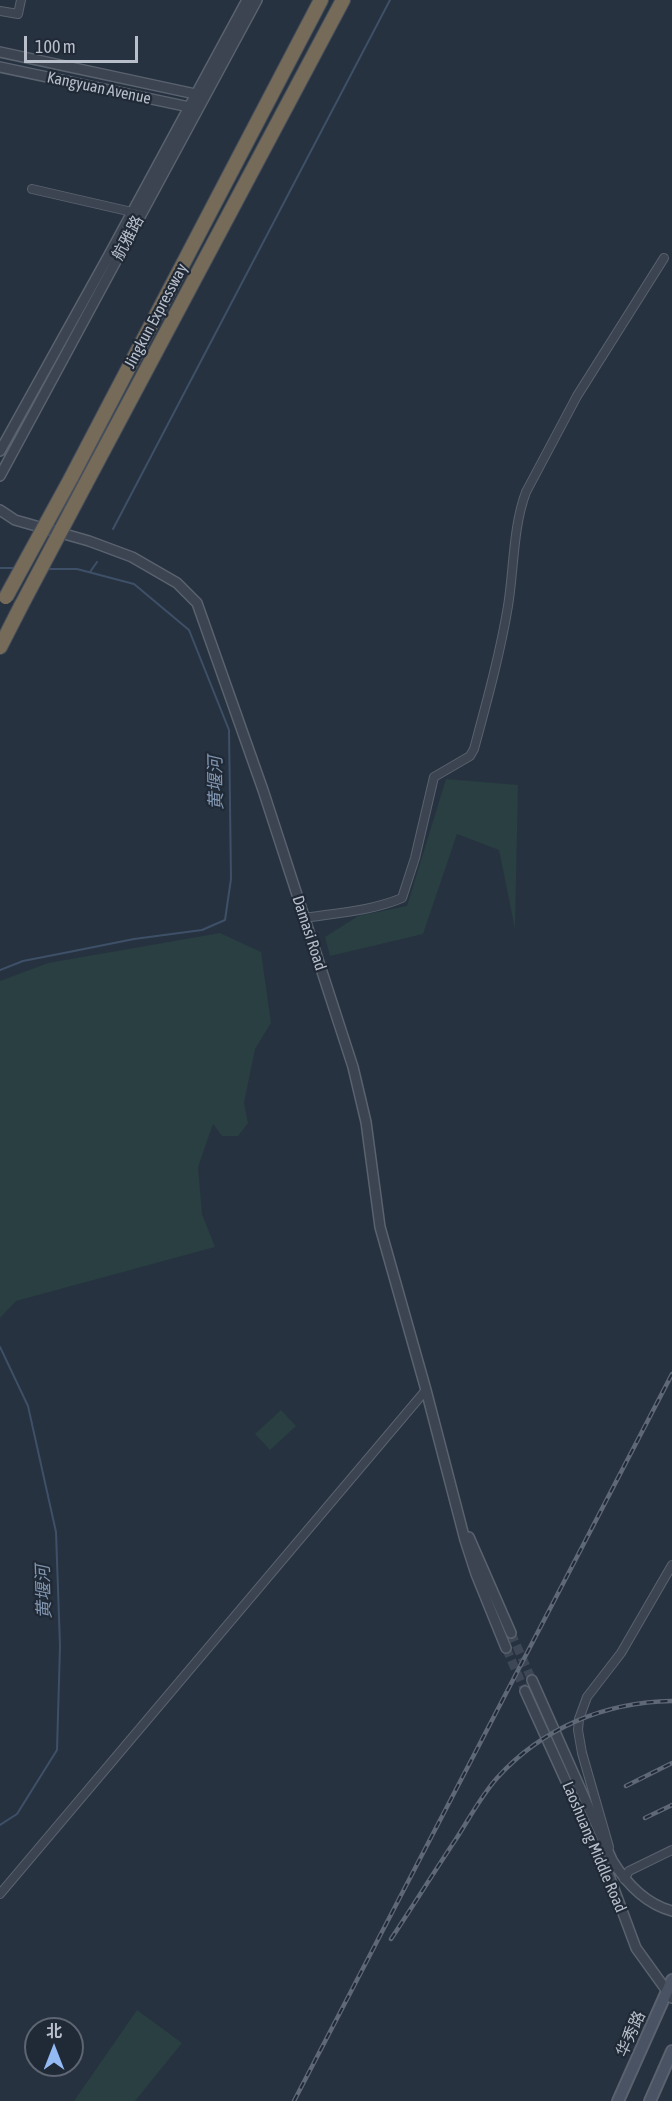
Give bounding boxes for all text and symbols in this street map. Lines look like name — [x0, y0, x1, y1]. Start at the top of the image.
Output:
scale bar — [27, 24, 141, 62]
text: 100 m — [35, 36, 76, 57]
street label: Kangyuan Avenue — [45, 68, 153, 108]
street label: 航雅路 — [108, 212, 148, 264]
street label: Jingkun Expressway — [120, 260, 192, 372]
water label: 黄堰河 — [205, 756, 227, 810]
street label: Damasi Road — [288, 893, 330, 973]
water label: 黄堰河 — [32, 1565, 56, 1619]
street label: Laoshuang Middle Road — [558, 1779, 630, 1915]
street label: 华秀路 — [612, 2008, 650, 2060]
north arrow — [24, 2017, 84, 2077]
text: 北 — [46, 2022, 62, 2040]

